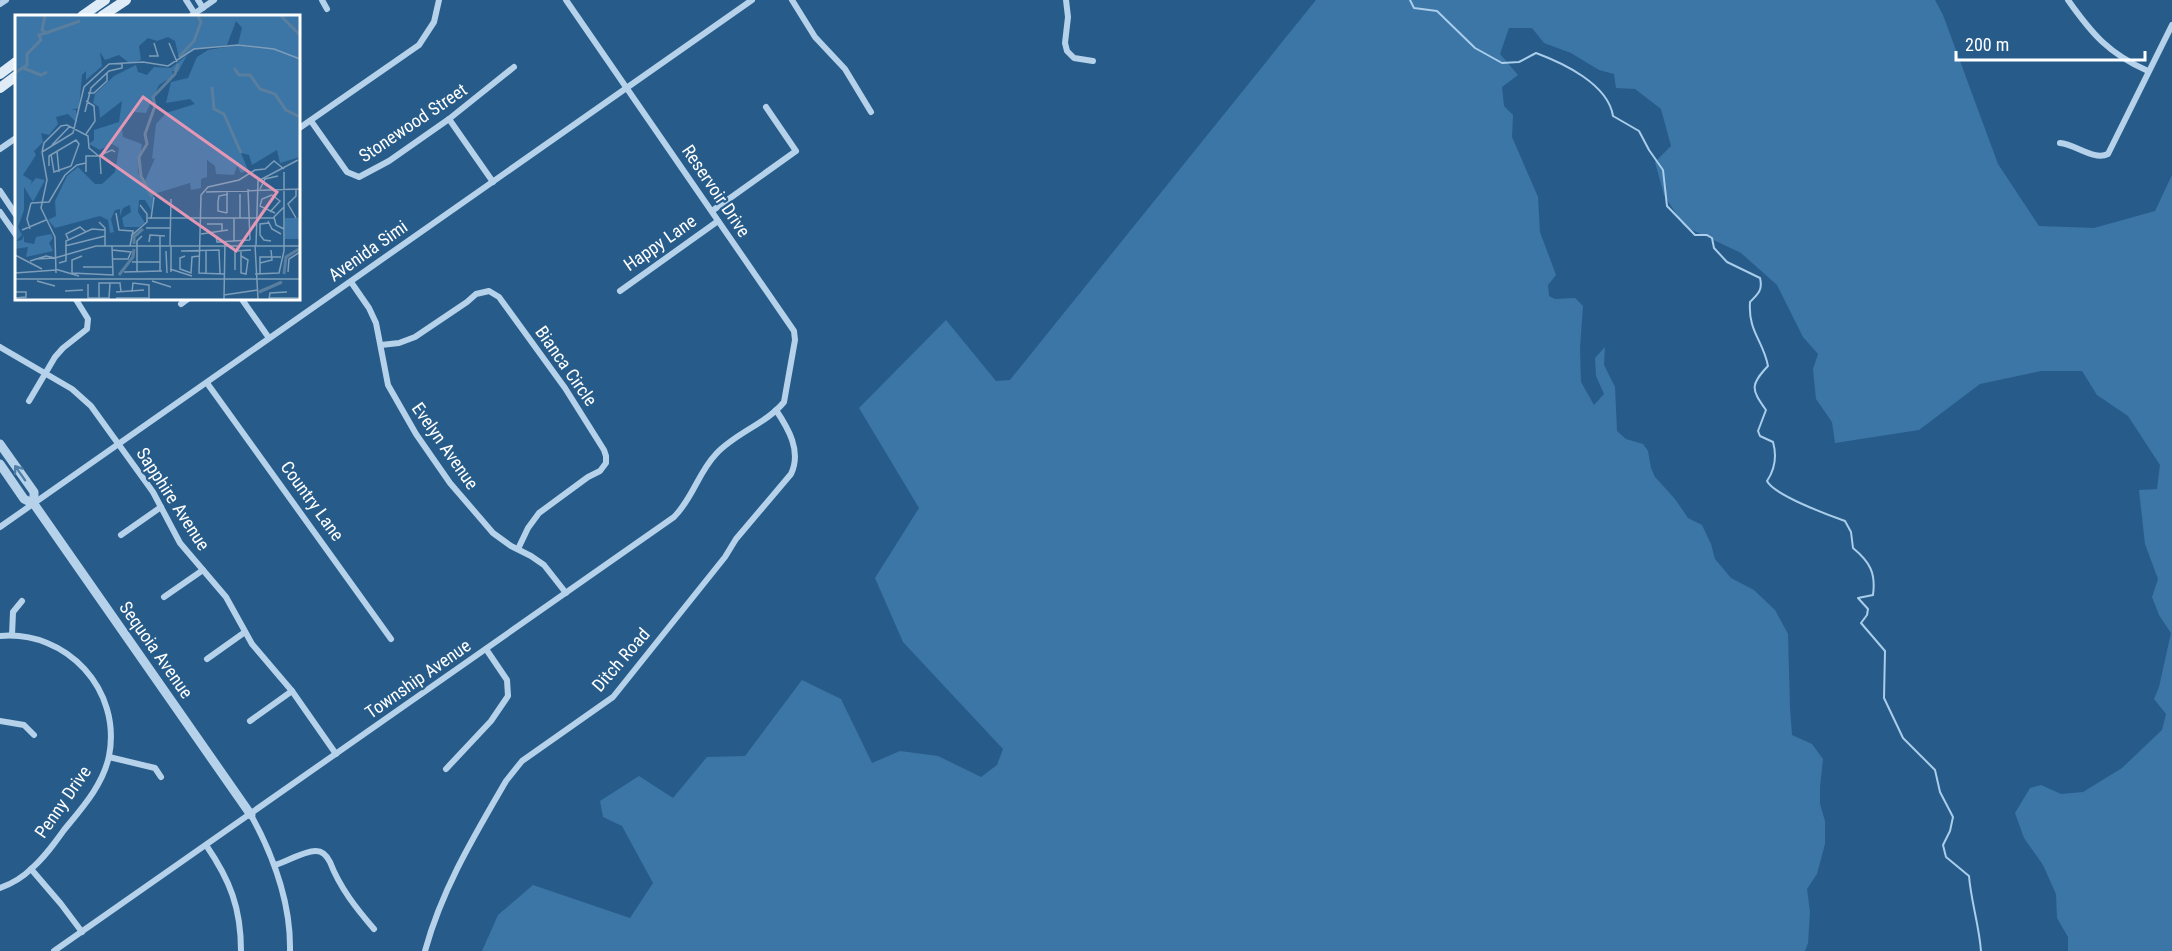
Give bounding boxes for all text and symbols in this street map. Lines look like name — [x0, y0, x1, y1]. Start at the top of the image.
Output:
inset map — [15, 15, 300, 300]
scale bar — [1956, 24, 2145, 62]
text: 200 m — [1965, 34, 2009, 55]
street label: Stonewood Street — [355, 79, 471, 166]
street label: Reservoir Drive — [678, 141, 755, 241]
street label: Happy Lane — [620, 210, 700, 275]
street label: Avenida Simi — [324, 216, 411, 285]
street label: Bianca Circle — [531, 322, 602, 410]
street label: Evelyn Avenue — [408, 398, 483, 493]
street label: Sapphire Avenue — [132, 443, 214, 554]
street label: Country Lane — [276, 457, 348, 545]
one-way arrow — [14, 465, 26, 482]
street label: Sequoia Avenue — [115, 597, 197, 702]
street label: Ditch Road — [587, 624, 654, 696]
street label: Township Avenue — [361, 634, 474, 723]
street label: Penny Drive — [30, 762, 95, 842]

